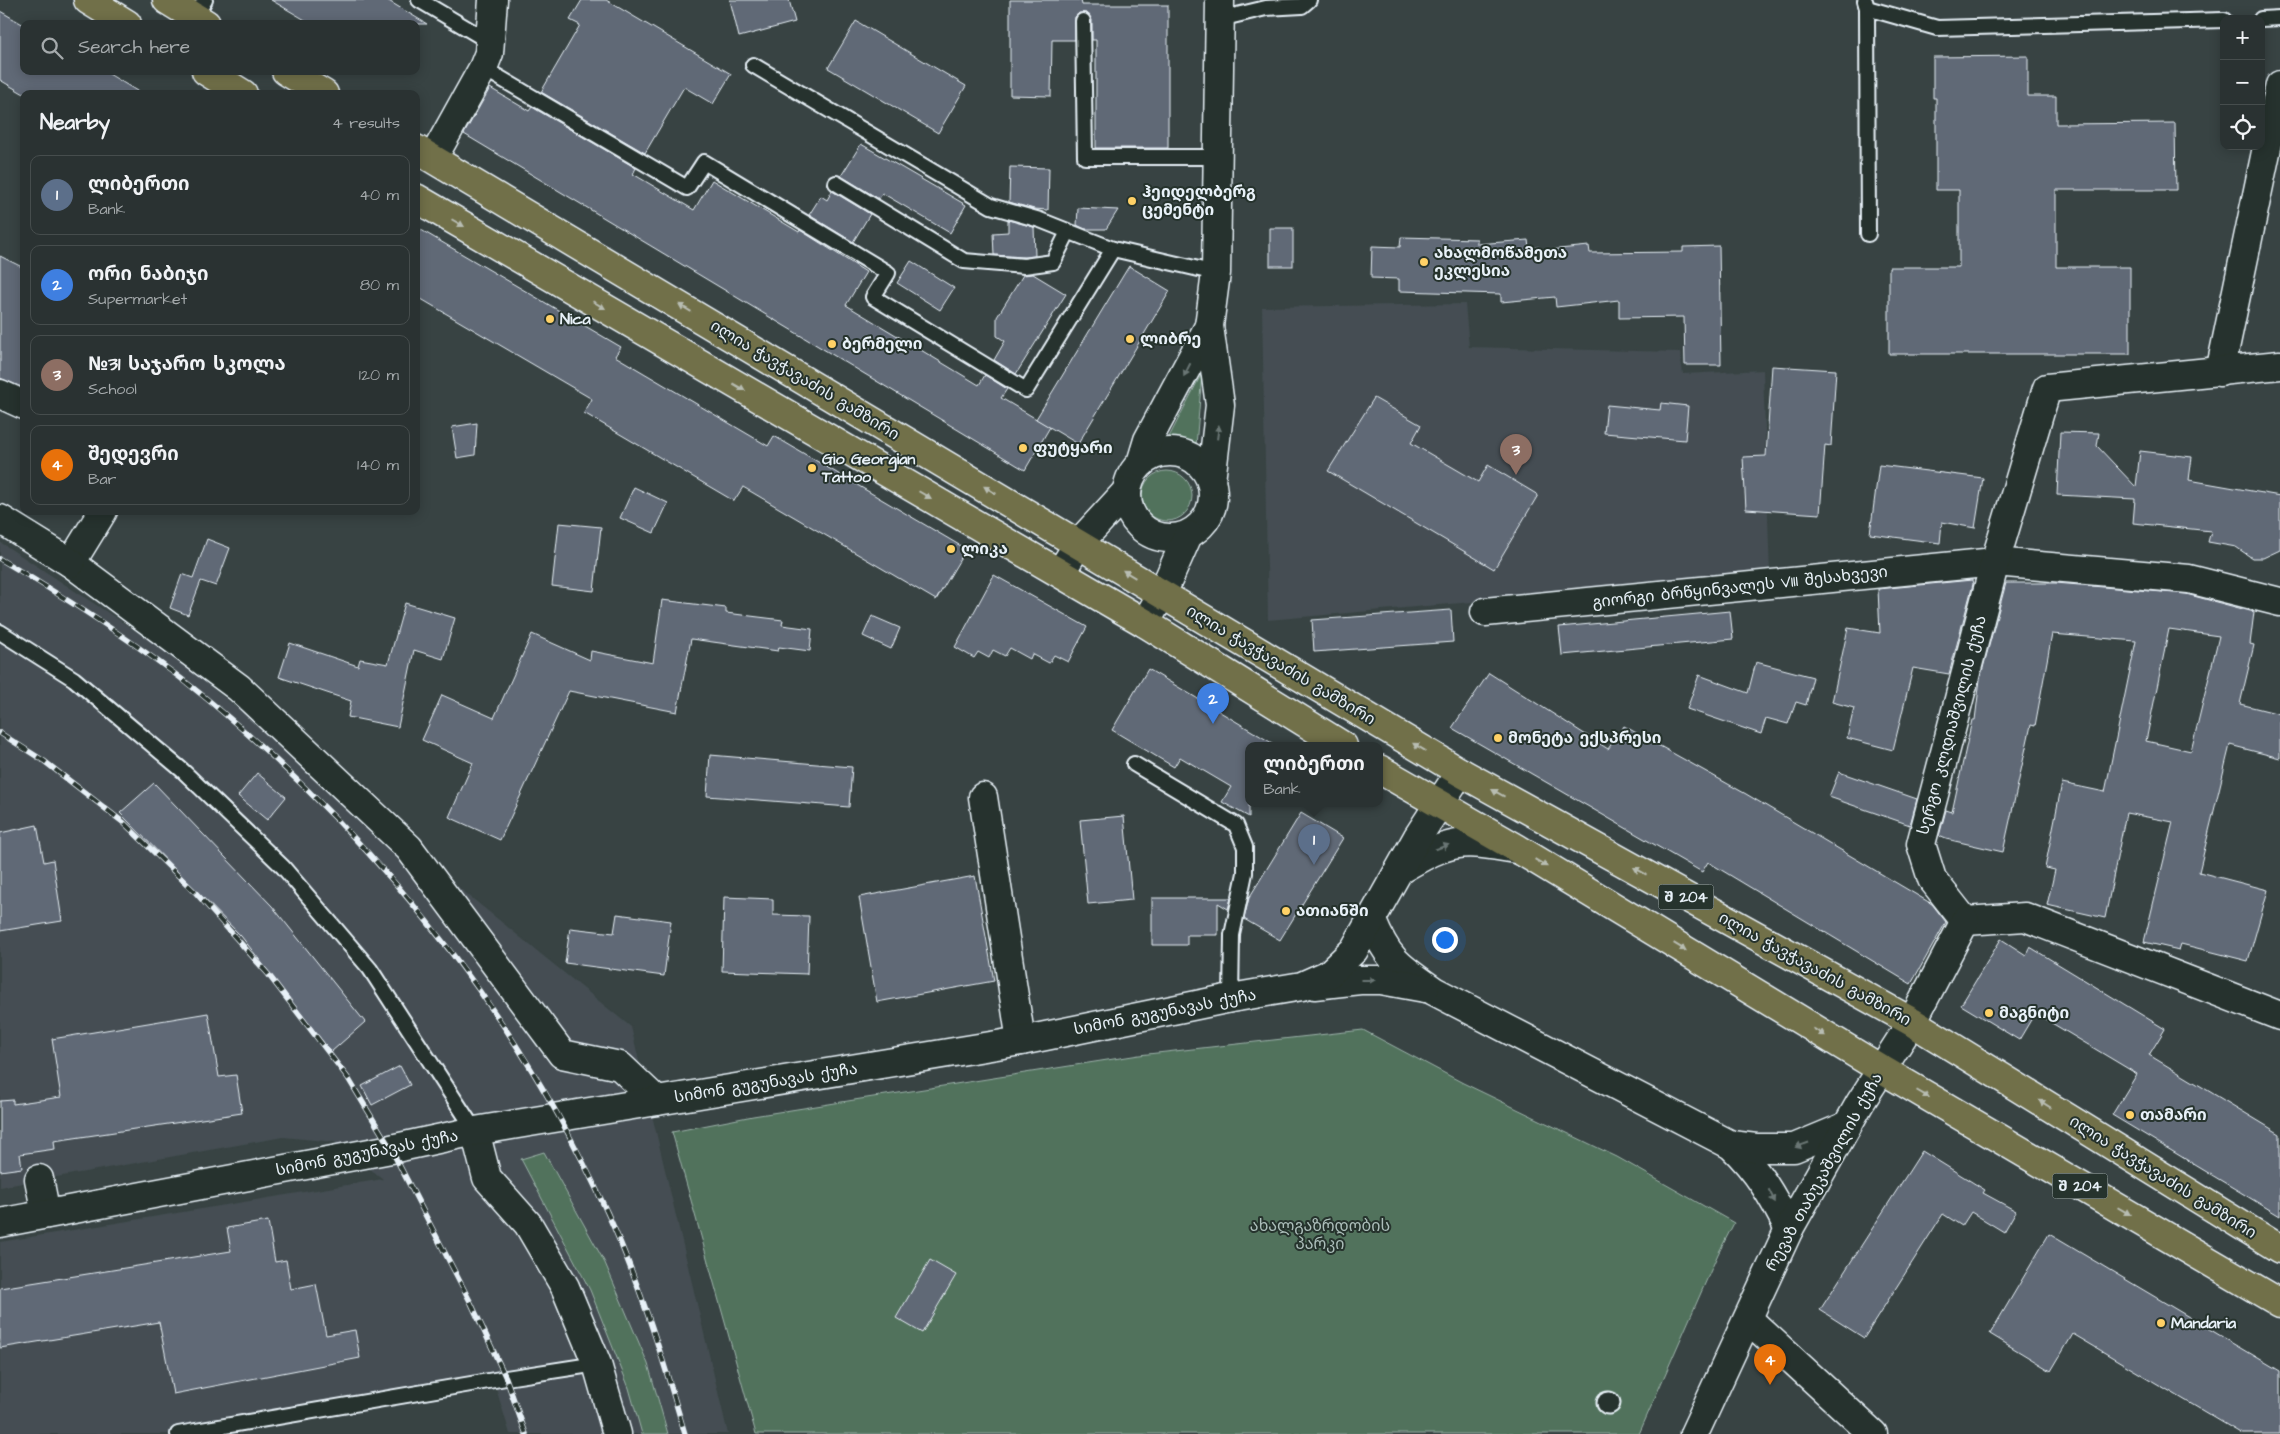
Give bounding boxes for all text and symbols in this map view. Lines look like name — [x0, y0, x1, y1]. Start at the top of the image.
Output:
map controls — [2220, 15, 2265, 150]
button: + — [2220, 15, 2265, 60]
search box — [20, 20, 420, 75]
icon: search — [38, 34, 66, 62]
text: Search here — [78, 34, 190, 61]
button: − — [2220, 60, 2265, 105]
button: locate — [2220, 105, 2265, 150]
text: Nearby — [40, 108, 110, 137]
text: 4 results — [332, 112, 400, 134]
text: ლიბერთი — [88, 171, 190, 198]
place label: ჰეიდელბერგ ცემენტი — [1142, 181, 1256, 221]
text: 1 — [56, 184, 58, 206]
text: 40 m — [359, 184, 399, 206]
marker: ჰეიდელბერგ ცემენტი — [1126, 195, 1138, 207]
text: Bank — [88, 198, 125, 220]
one-way arrow — [451, 219, 466, 227]
place label: ახალმოწამეთა ეკლესია — [1434, 242, 1567, 282]
marker: ახალმოწამეთა ეკლესია — [1418, 256, 1430, 268]
text: ორი ნაბიჯი — [88, 261, 209, 288]
text: 2 — [52, 274, 62, 296]
text: 80 m — [360, 274, 399, 296]
text: Supermarket — [88, 288, 187, 310]
one-way arrow — [592, 300, 605, 309]
one-way arrow — [678, 304, 691, 313]
place label: Nica — [560, 308, 592, 330]
marker: Nica — [544, 313, 556, 325]
street label: ილია ჭავჭავაძის გამზირი — [706, 315, 904, 445]
place label: ლიბრე — [1140, 328, 1201, 350]
place label: ბერმელი — [842, 333, 923, 355]
marker: ლიბრე — [1124, 333, 1136, 345]
marker: ბერმელი — [826, 338, 838, 350]
text: №31 საჯარო სკოლა — [88, 351, 286, 378]
one-way arrow — [1183, 362, 1191, 377]
text: 3 — [53, 364, 61, 386]
text: 120 m — [359, 364, 399, 386]
text: School — [88, 378, 137, 400]
one-way arrow — [733, 382, 746, 391]
one-way arrow — [1214, 424, 1222, 440]
pin: 3 — [1500, 434, 1532, 475]
place label: ფუტყარი — [1033, 437, 1113, 459]
text: შედევრი — [88, 441, 179, 468]
marker: ფუტყარი — [1017, 442, 1029, 454]
place label: Gio Georgian Tattoo — [821, 448, 915, 488]
text: 4 — [52, 454, 62, 476]
text: 140 m — [357, 454, 399, 476]
marker: Gio Georgian Tattoo — [806, 462, 818, 474]
text: Bar — [88, 468, 116, 490]
one-way arrow — [983, 485, 996, 494]
one-way arrow — [918, 490, 931, 499]
place label: ლიკა — [961, 538, 1008, 560]
marker: ლიკა — [945, 543, 957, 555]
street label: გიორგი ბრწყინვალეს VIII შესახვევი — [1591, 561, 1889, 613]
one-way arrow — [1122, 569, 1135, 578]
street label: ილია ჭავჭავაძის გამზირი — [1182, 600, 1380, 730]
street label: სერგო კლდიაშვილის ქუჩა — [1912, 613, 1992, 837]
pin: 2 — [1197, 683, 1229, 724]
place label: მონეტა ექსპრესი — [1508, 727, 1662, 749]
marker: მონეტა ექსპრესი — [1492, 732, 1504, 744]
popup — [1245, 742, 1383, 807]
one-way arrow — [1412, 742, 1425, 751]
text: ლიბერთი — [1263, 751, 1365, 778]
text: Bank — [1263, 778, 1301, 800]
one-way arrow — [1491, 788, 1504, 797]
pin: 1 — [1298, 824, 1330, 865]
one-way arrow — [1435, 843, 1450, 851]
one-way arrow — [1535, 859, 1548, 868]
one-way arrow — [1633, 867, 1646, 876]
road number: შ 204 — [1658, 884, 1714, 910]
place label: ათიანში — [1296, 900, 1369, 922]
marker: ათიანში — [1280, 905, 1292, 917]
street label: ილია ჭავჭავაძის გამზირი — [1715, 907, 1915, 1031]
your location — [1432, 927, 1458, 953]
one-way arrow — [1674, 943, 1687, 952]
one-way arrow — [1361, 976, 1377, 984]
street label: სიმონ გუგუნავას ქუჩა — [1072, 984, 1258, 1040]
place label: მაგნიტი — [1999, 1002, 2069, 1024]
marker: მაგნიტი — [1983, 1007, 1995, 1019]
one-way arrow — [1812, 1027, 1825, 1036]
street label: სიმონ გუგუნავას ქუჩა — [673, 1058, 859, 1108]
street label: რევაზ თაბუკაშვილის ქუჩა — [1760, 1069, 1888, 1275]
one-way arrow — [1916, 1089, 1929, 1098]
one-way arrow — [2038, 1099, 2051, 1108]
place label: თამარი — [2140, 1104, 2207, 1126]
marker: თამარი — [2124, 1109, 2136, 1121]
street label: ილია ჭავჭავაძის გამზირი — [2065, 1110, 2261, 1244]
street label: სიმონ გუგუნავას ქუჩა — [274, 1125, 460, 1181]
one-way arrow — [1794, 1141, 1809, 1149]
road number: შ 204 — [2052, 1174, 2108, 1198]
one-way arrow — [1768, 1189, 1776, 1203]
one-way arrow — [2117, 1207, 2130, 1216]
park label: ახალგაზრდობის პარკი — [1250, 1215, 1390, 1255]
place label: Mandaria — [2171, 1312, 2237, 1334]
marker: Mandaria — [2155, 1317, 2167, 1329]
pin: 4 — [1754, 1344, 1786, 1385]

